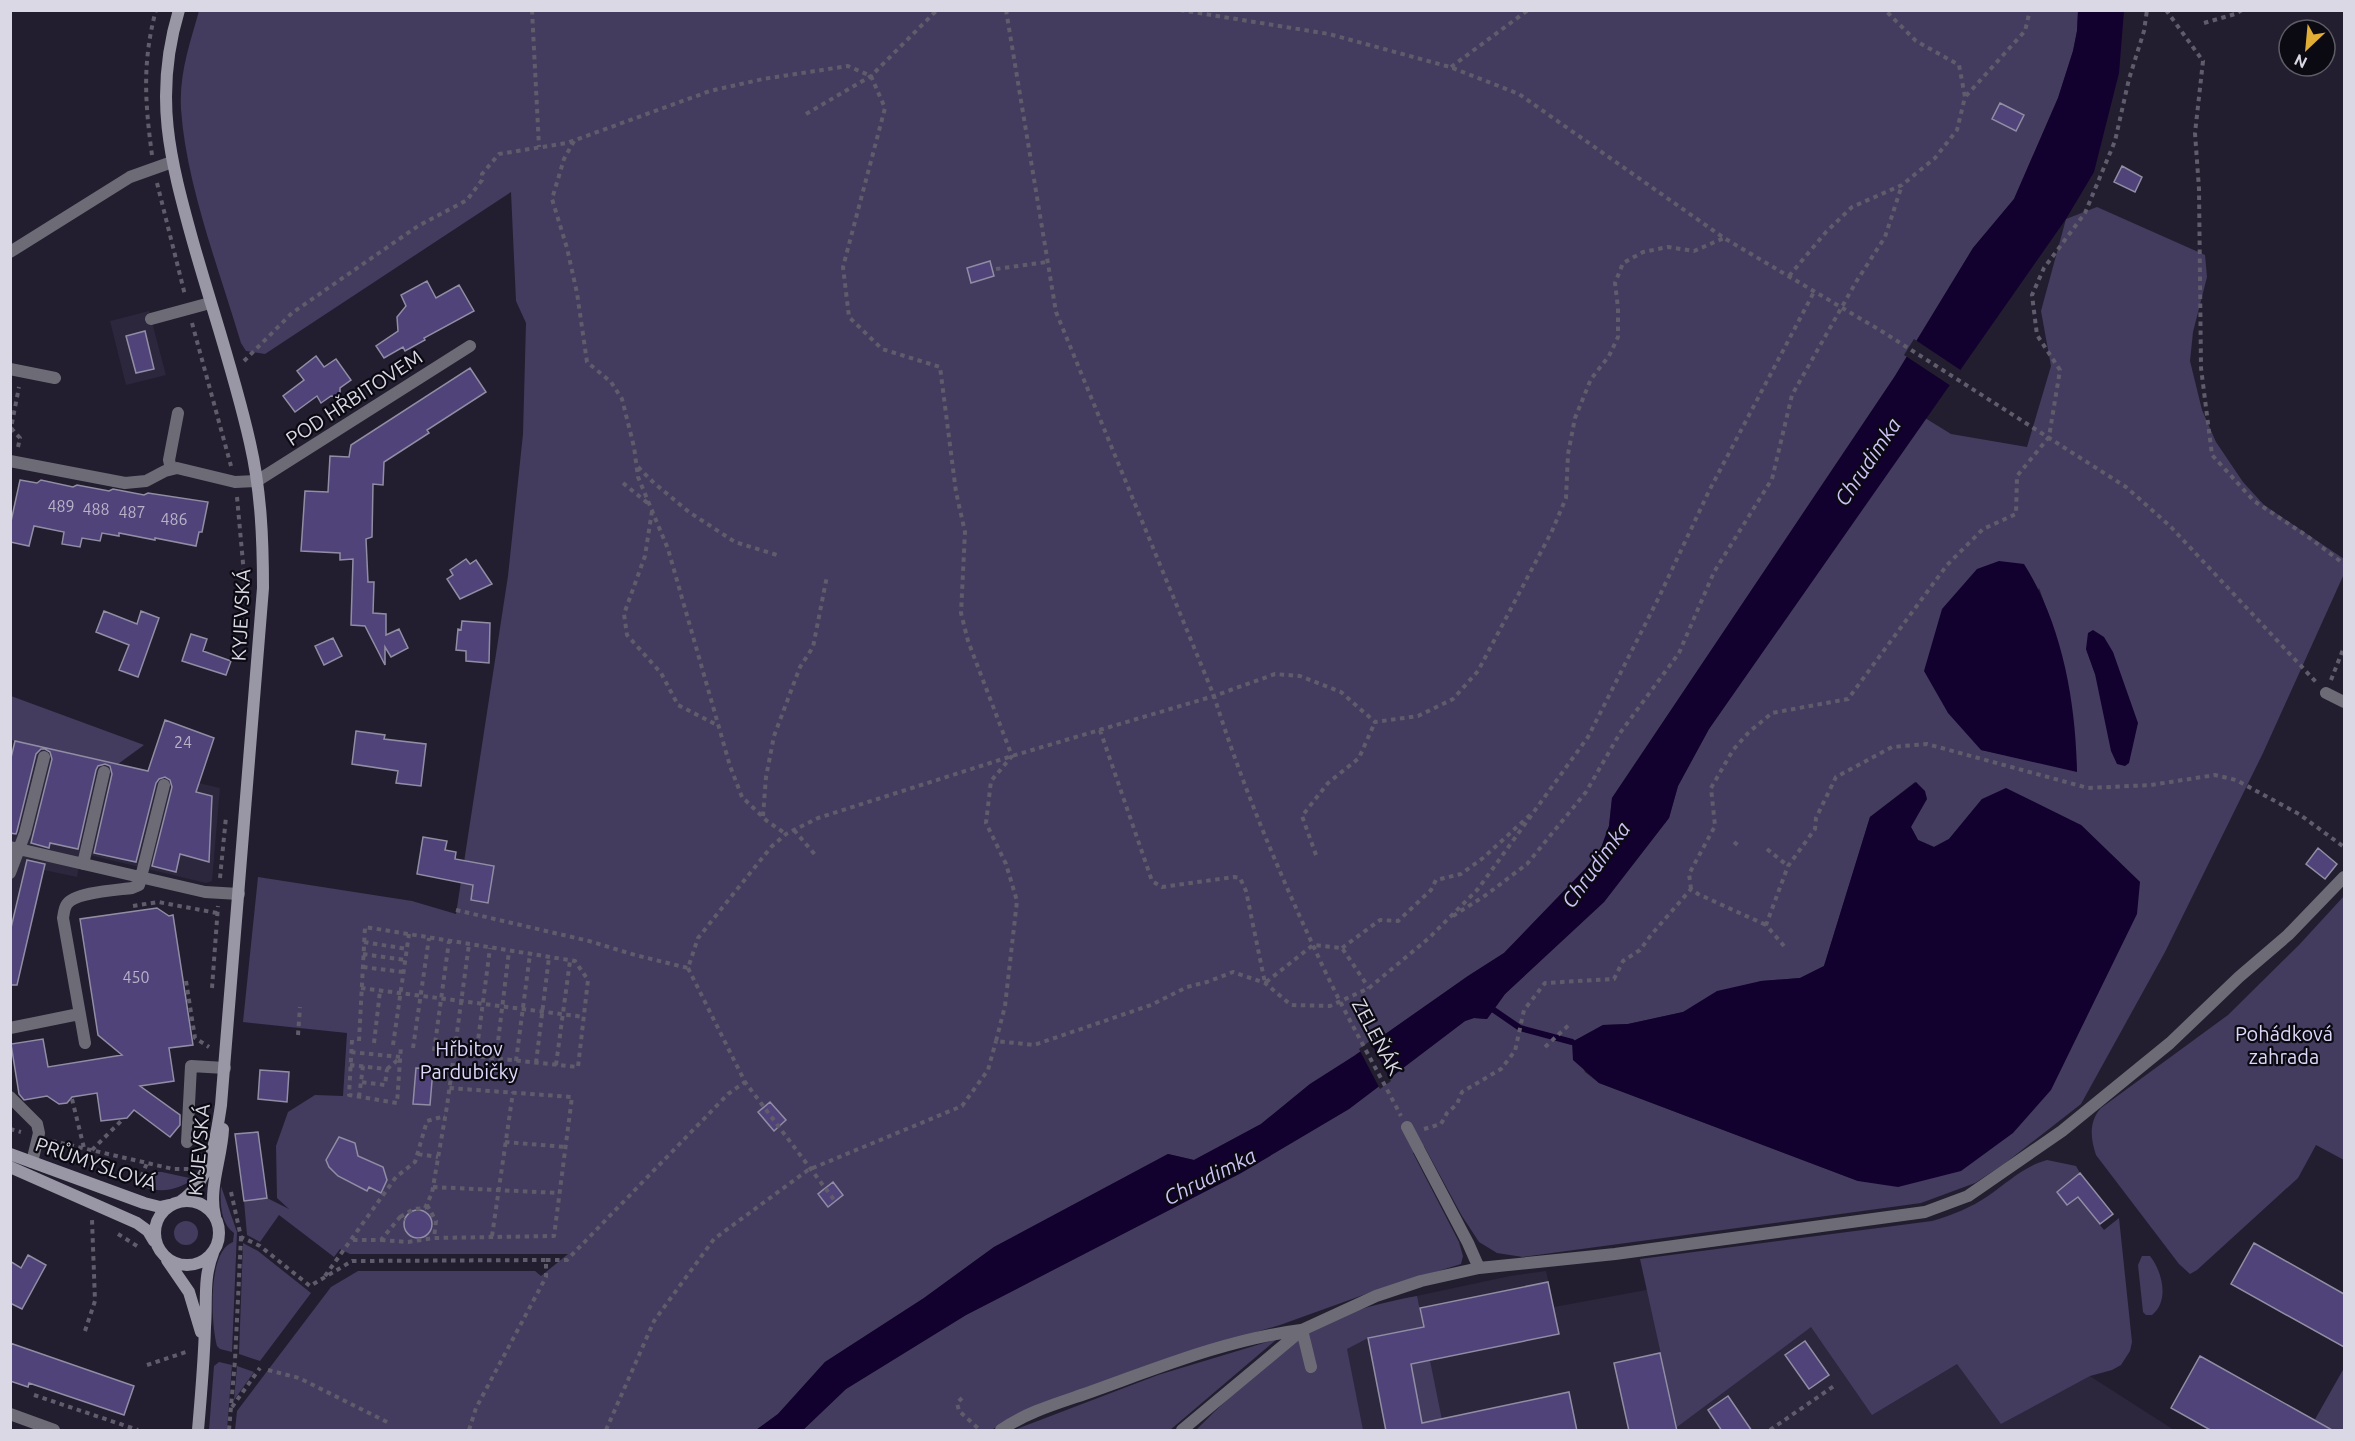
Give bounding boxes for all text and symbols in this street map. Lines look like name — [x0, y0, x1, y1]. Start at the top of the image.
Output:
north arrow — [2277, 18, 2337, 78]
text: N — [2291, 51, 2310, 72]
street label: POD HŘBITOVEM — [281, 345, 426, 450]
water label: Chrudimka — [1829, 413, 1905, 510]
house number: 489 — [47, 497, 75, 515]
house number: 488 — [82, 500, 110, 518]
house number: 487 — [118, 503, 146, 521]
house number: 486 — [160, 510, 188, 528]
street label: KYJEVSKÁ — [227, 568, 254, 662]
house number: 24 — [174, 733, 192, 751]
water label: Chrudimka — [1556, 817, 1634, 912]
house number: 450 — [122, 968, 150, 986]
street label: ZELEŇÁK — [1348, 995, 1407, 1079]
park label: Pohádková zahrada — [2235, 1022, 2333, 1068]
park label: Hřbitov Pardubičky — [420, 1037, 519, 1083]
street label: KYJEVSKÁ — [183, 1103, 214, 1197]
street label: PRŮMYSLOVÁ — [32, 1131, 160, 1195]
water label: Chrudimka — [1159, 1143, 1260, 1210]

